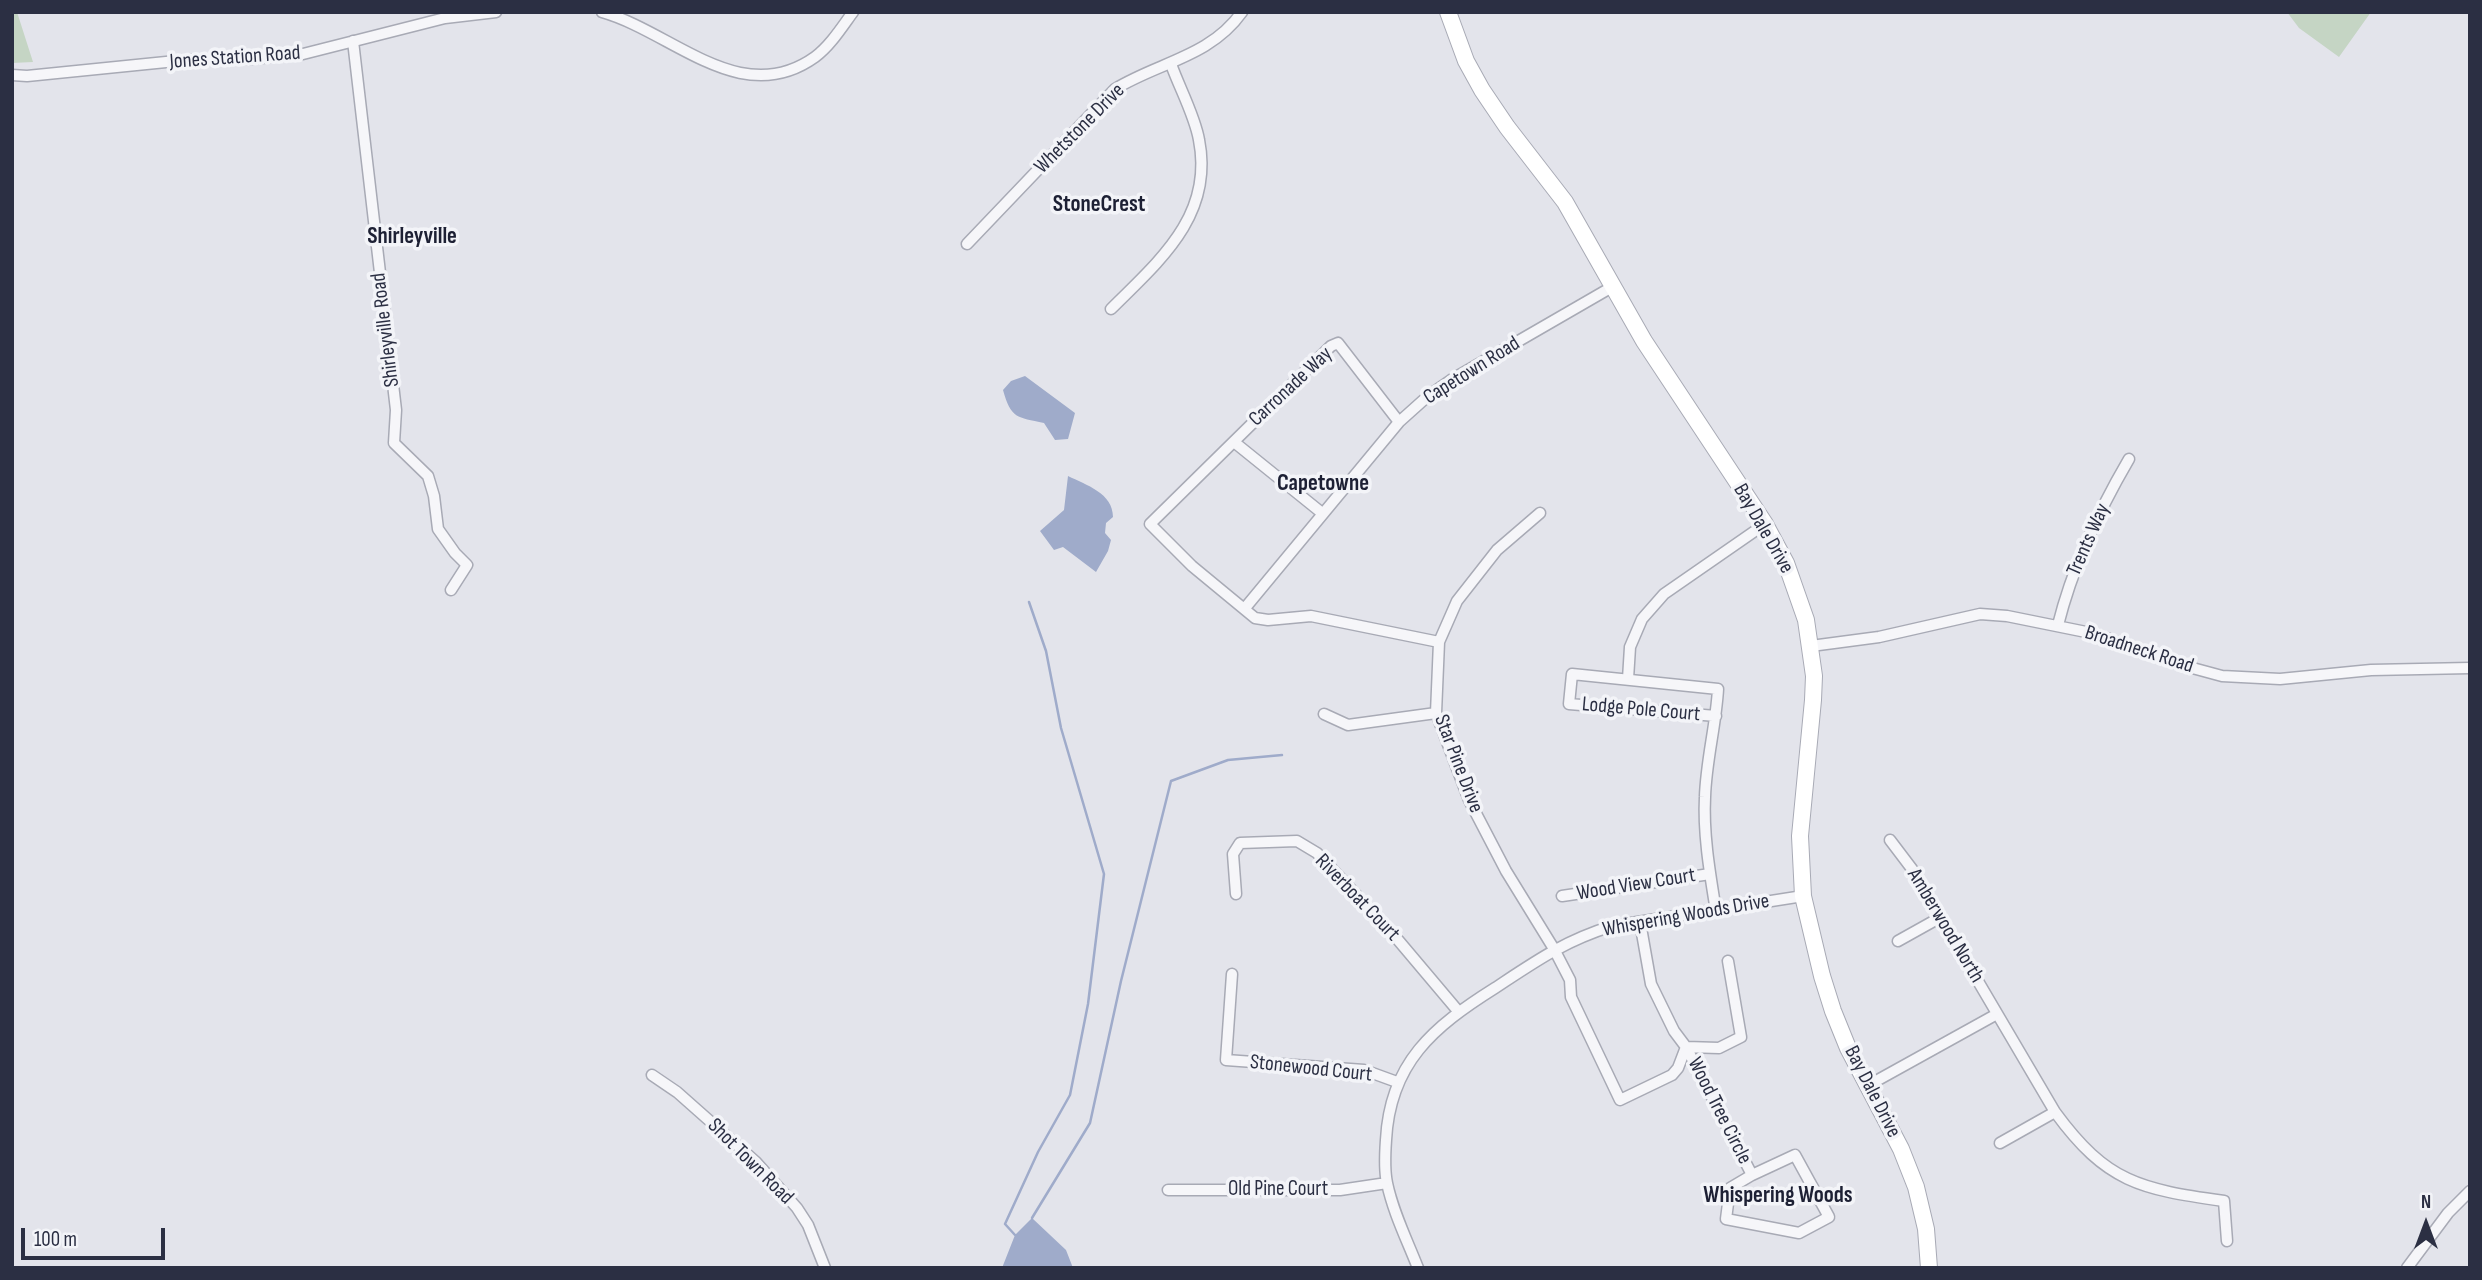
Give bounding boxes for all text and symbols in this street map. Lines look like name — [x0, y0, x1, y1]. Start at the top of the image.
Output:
street label: Jones Station Road — [169, 41, 301, 75]
street label: Whetstone Drive — [1030, 79, 1130, 179]
district label: StoneCrest — [1053, 191, 1145, 219]
district label: Shirleyville — [367, 223, 457, 251]
street label: Shirleyville Road — [366, 271, 406, 389]
street label: Capetown Road — [1419, 331, 1525, 411]
street label: Carronade Way — [1244, 342, 1338, 432]
district label: Capetowne — [1277, 470, 1369, 498]
street label: Bay Dale Drive — [1727, 480, 1799, 578]
street label: Trents Way — [2062, 500, 2116, 580]
street label: Broadneck Road — [2081, 621, 2197, 679]
street label: Lodge Pole Court — [1581, 692, 1701, 728]
street label: Star Pine Drive — [1428, 711, 1488, 817]
street label: Riverboat Court — [1309, 849, 1405, 947]
street label: Wood View Court — [1575, 863, 1697, 907]
street label: Amberwood North — [1901, 864, 1989, 988]
street label: Whispering Woods Drive — [1601, 889, 1771, 943]
street label: Bay Dale Drive — [1838, 1042, 1906, 1142]
street label: Stonewood Court — [1249, 1050, 1373, 1088]
street label: Wood Tree Circle — [1681, 1053, 1757, 1169]
street label: Shot Town Road — [702, 1114, 798, 1210]
street label: Old Pine Court — [1228, 1177, 1328, 1203]
district label: Whispering Woods — [1703, 1182, 1853, 1210]
north arrow — [2391, 1189, 2461, 1259]
text: N — [2421, 1191, 2431, 1214]
scale bar — [24, 1214, 168, 1258]
text: 100 m — [34, 1227, 77, 1252]

